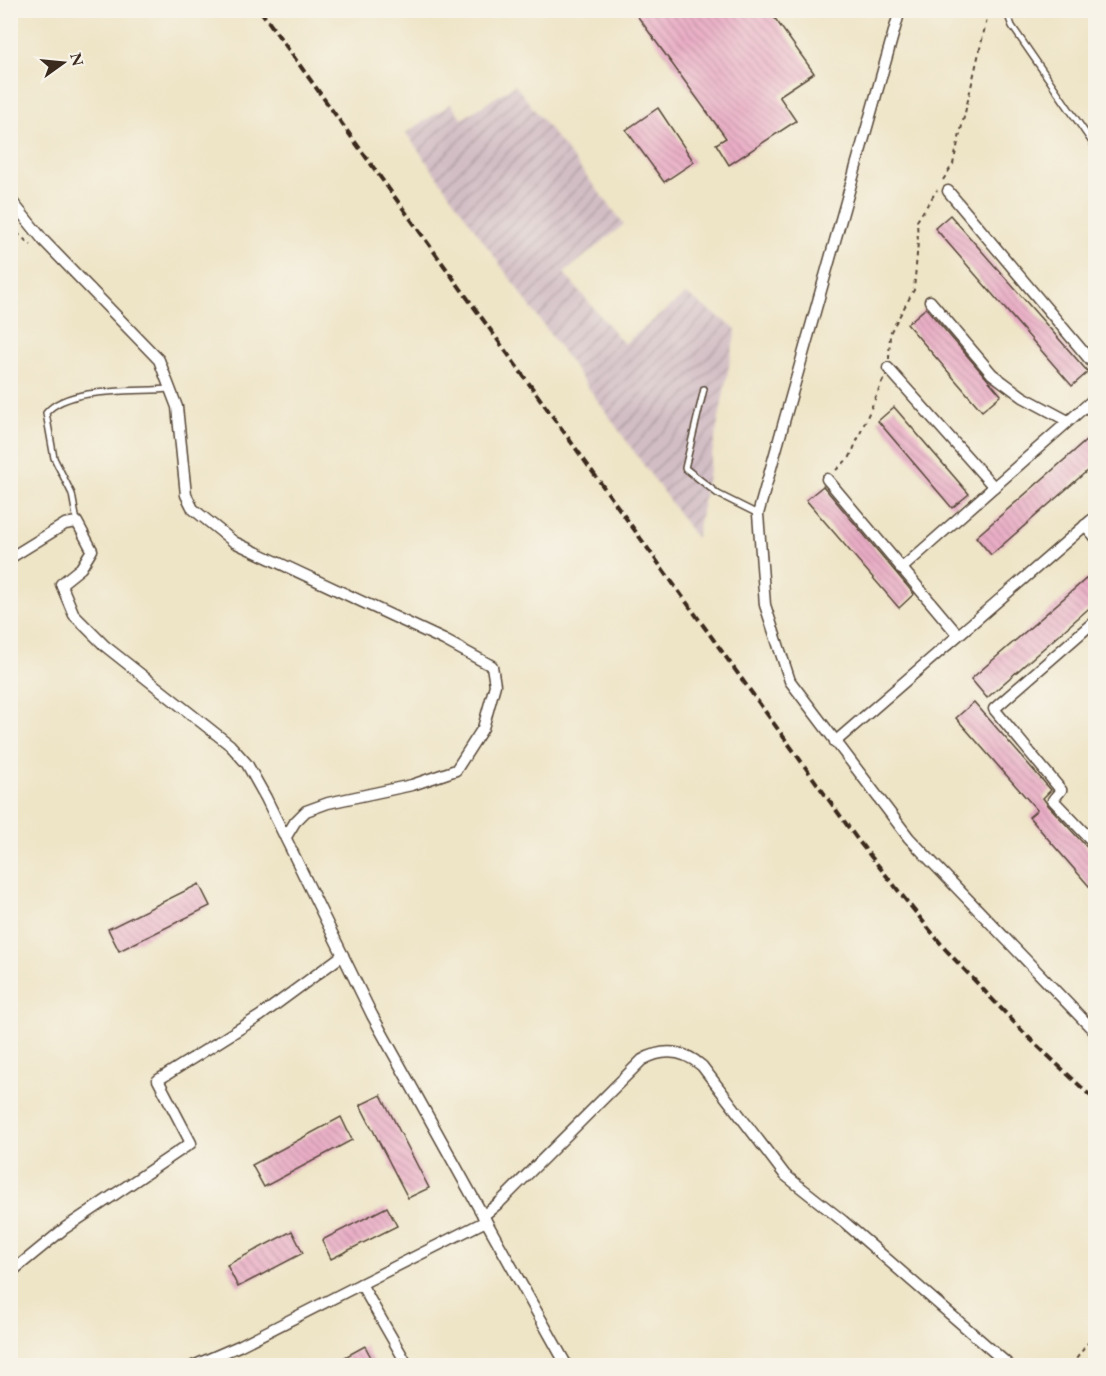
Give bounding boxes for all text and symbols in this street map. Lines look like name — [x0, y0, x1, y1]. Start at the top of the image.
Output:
north arrow — [33, 33, 93, 93]
text: N — [65, 50, 89, 68]

